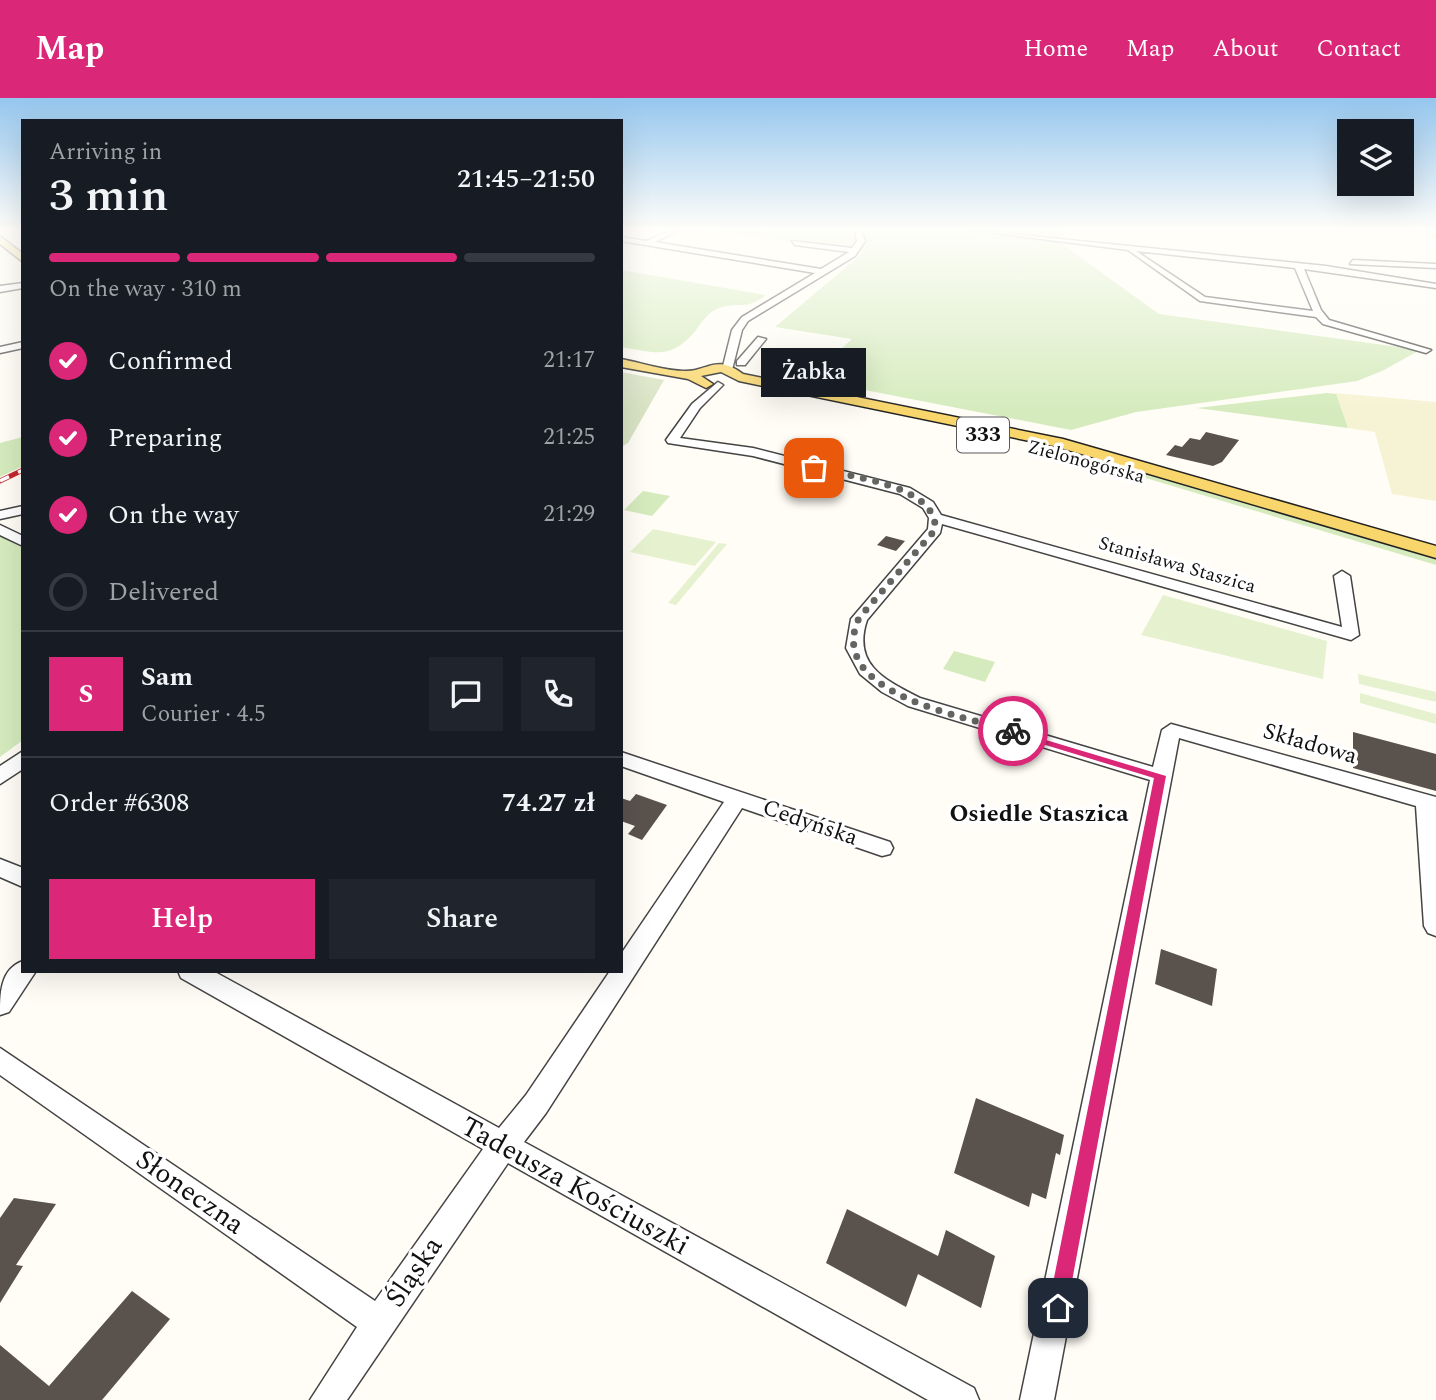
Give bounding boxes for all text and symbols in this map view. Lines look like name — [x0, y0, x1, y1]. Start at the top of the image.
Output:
text: Map — [35, 24, 104, 74]
text: Home — [1023, 31, 1088, 67]
text: Map — [1126, 31, 1174, 67]
text: About — [1212, 31, 1278, 67]
text: Contact — [1316, 31, 1401, 67]
map controls — [1337, 119, 1414, 196]
button: layers — [1337, 119, 1414, 196]
text: Arriving in — [49, 135, 162, 170]
text: 21:45–21:50 — [457, 159, 595, 199]
text: 3 min — [49, 161, 168, 231]
text: On the way · 310 m — [49, 272, 242, 307]
text: Confirmed — [108, 341, 233, 381]
icon: check — [49, 342, 87, 380]
text: 21:17 — [543, 343, 595, 378]
callout: Żabka — [762, 349, 866, 398]
text: Żabka — [781, 355, 846, 390]
text: Preparing — [108, 418, 222, 458]
road number: 333 — [957, 418, 1009, 452]
icon: check — [49, 419, 87, 457]
text: 21:25 — [543, 420, 595, 455]
street label: Zielonogórska — [1024, 432, 1149, 492]
pin — [784, 438, 844, 498]
icon: bag — [795, 449, 833, 487]
text: On the way — [108, 495, 239, 535]
icon: check — [49, 496, 87, 534]
text: 21:29 — [543, 497, 595, 532]
street label: Stanisława Staszica — [1095, 529, 1260, 602]
text: Delivered — [108, 572, 219, 612]
text: Sam — [141, 657, 193, 697]
button: chat — [429, 657, 503, 731]
button: phone — [521, 657, 595, 731]
text: S — [79, 674, 93, 714]
courier — [978, 696, 1048, 766]
text: Courier · 4.5 — [141, 697, 266, 732]
icon: bike — [994, 712, 1032, 750]
street label: Składowa — [1259, 714, 1361, 774]
text: Order #6308 — [49, 783, 189, 823]
text: 74.27 zł — [502, 783, 595, 823]
street label: Cedyńska — [758, 790, 862, 856]
district label: Osiedle Staszica — [949, 796, 1129, 832]
button: Help — [49, 879, 315, 959]
button: Share — [329, 879, 595, 959]
street label: Tadeusza Kościuszki — [453, 1105, 697, 1267]
street label: Słoneczna — [127, 1139, 254, 1246]
street label: Śląska — [374, 1227, 454, 1316]
pin — [1028, 1278, 1088, 1338]
icon: home — [1039, 1289, 1077, 1327]

